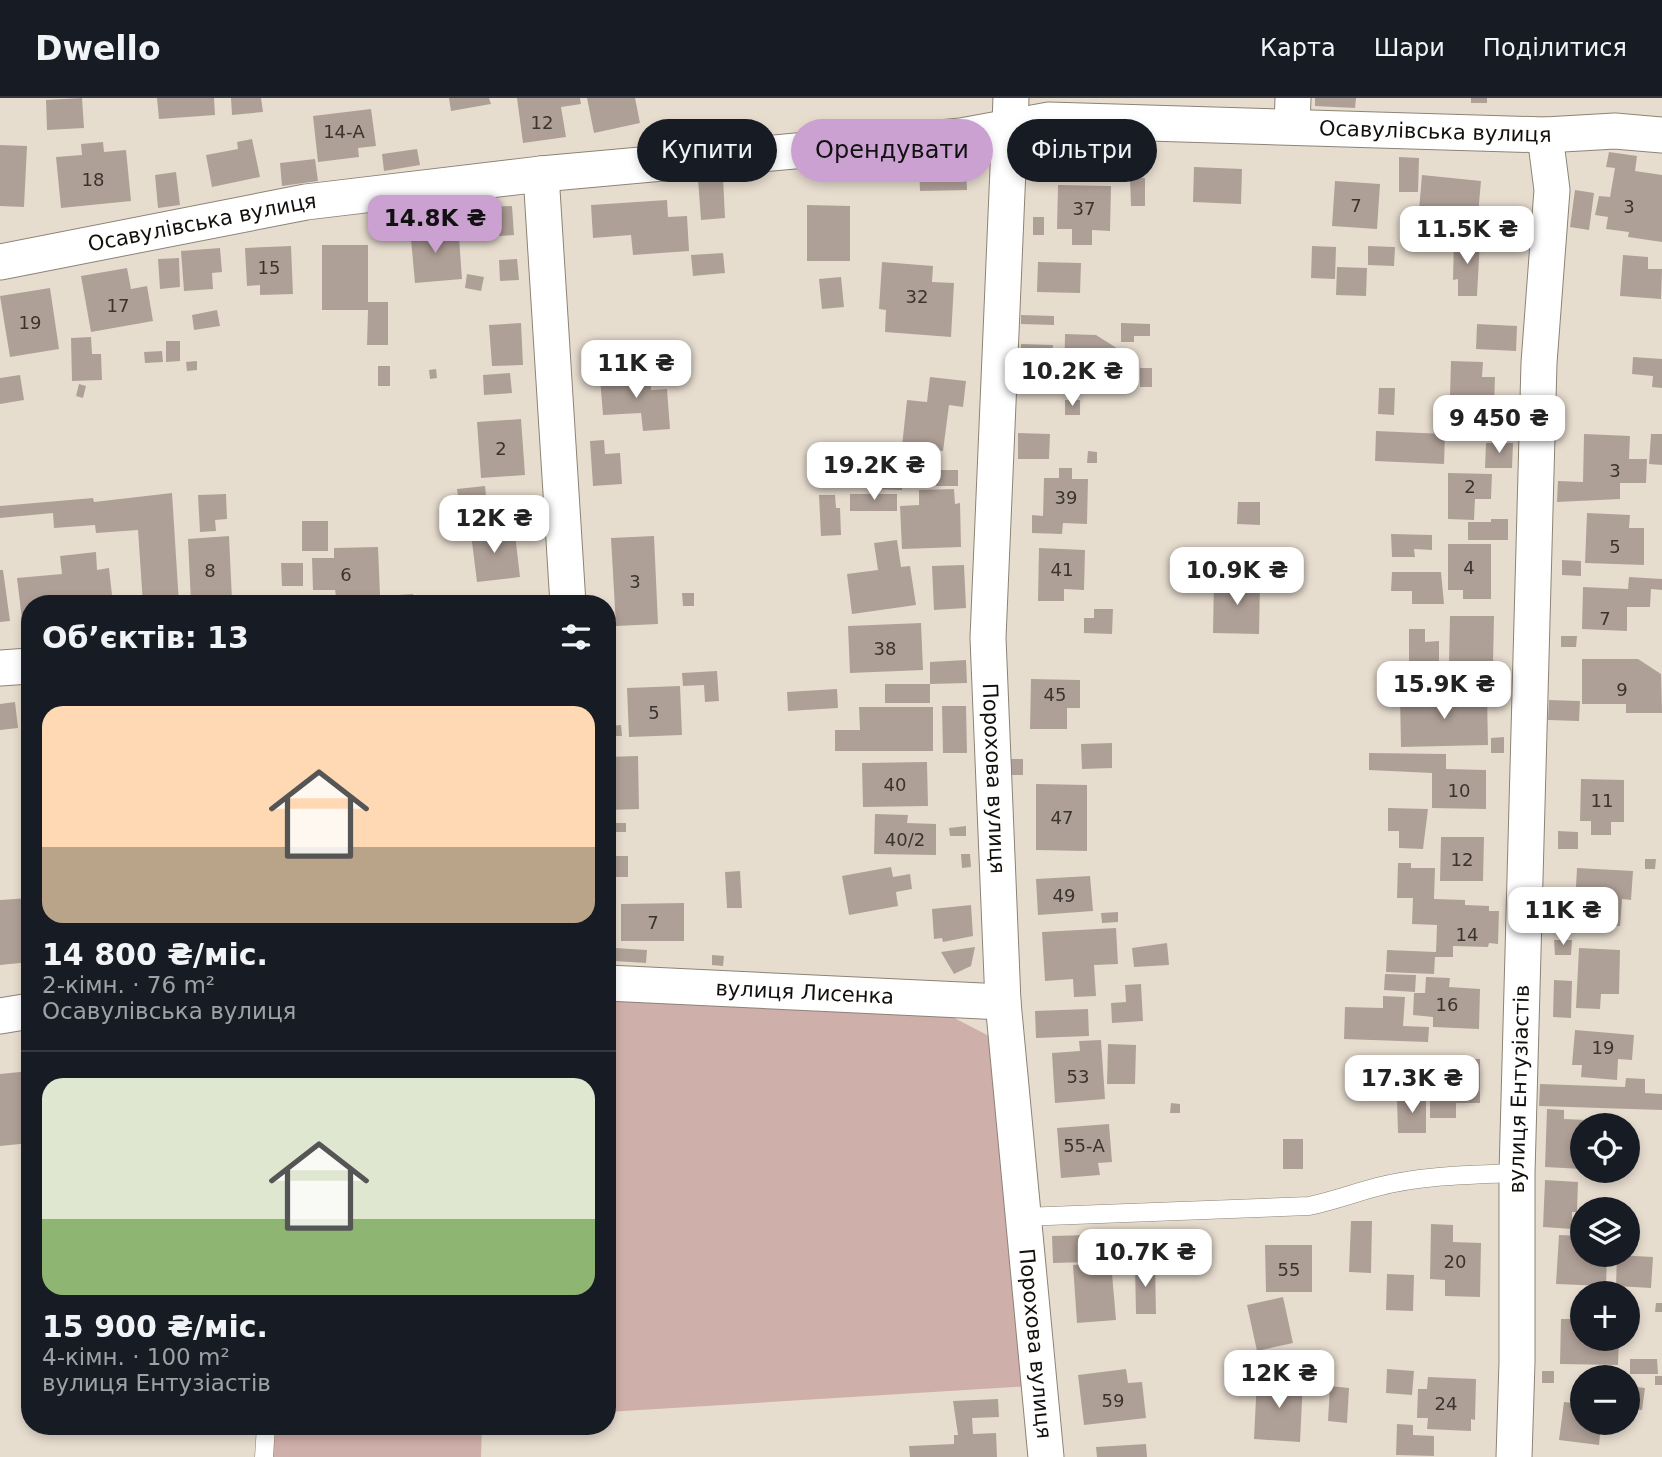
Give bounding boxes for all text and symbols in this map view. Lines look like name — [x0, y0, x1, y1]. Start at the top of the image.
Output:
text: Dwello — [35, 29, 161, 68]
text: Карта — [1260, 34, 1336, 62]
text: Шари — [1374, 34, 1445, 62]
text: Поділитися — [1483, 34, 1627, 62]
house number: 12 — [531, 112, 553, 133]
street label: Осавулівська вулиця — [1319, 116, 1552, 147]
chip: Купити — [637, 119, 777, 182]
chip: Орендувати — [791, 119, 993, 182]
chip: Фільтри — [1007, 119, 1157, 182]
house number: 14-А — [323, 121, 366, 142]
house number: 18 — [82, 169, 104, 190]
street label: Осавулівська вулиця — [86, 189, 318, 257]
pin: 14.8K ₴ — [370, 195, 500, 255]
house number: 7 — [1350, 195, 1362, 216]
house number: 3 — [1623, 196, 1635, 217]
house number: 37 — [1073, 198, 1095, 219]
text: 14.8K ₴ — [384, 205, 486, 231]
pin: 11.5K ₴ — [1402, 206, 1532, 266]
text: 11.5K ₴ — [1416, 216, 1518, 242]
house number: 15 — [258, 257, 280, 278]
house number: 32 — [906, 286, 928, 307]
house number: 17 — [107, 295, 129, 316]
house number: 19 — [19, 312, 41, 333]
pin: 11K ₴ — [587, 341, 685, 400]
pin: 10.2K ₴ — [1007, 348, 1137, 408]
text: 11K ₴ — [597, 350, 675, 376]
text: 10.2K ₴ — [1021, 358, 1123, 384]
pin: 9 450 ₴ — [1434, 396, 1564, 455]
text: 9 450 ₴ — [1449, 405, 1549, 431]
house number: 2 — [495, 438, 507, 459]
pin: 19.2K ₴ — [809, 442, 939, 502]
text: 19.2K ₴ — [823, 452, 925, 478]
house number: 3 — [1609, 460, 1621, 481]
house number: 2 — [1464, 476, 1476, 497]
house number: 39 — [1055, 487, 1077, 508]
pin: 12K ₴ — [445, 496, 543, 555]
text: 12K ₴ — [455, 505, 533, 531]
house number: 5 — [1609, 536, 1621, 557]
pin: 10.9K ₴ — [1172, 547, 1302, 607]
text: 10.9K ₴ — [1186, 557, 1288, 583]
house number: 4 — [1463, 557, 1475, 578]
house number: 41 — [1051, 559, 1073, 580]
house number: 8 — [204, 560, 216, 581]
house number: 6 — [340, 564, 352, 585]
house number: 3 — [629, 571, 641, 592]
house number: 7 — [1599, 608, 1611, 629]
icon: filters — [557, 618, 595, 656]
text: Об’єктів: 13 — [42, 620, 249, 655]
house number: 38 — [874, 638, 896, 659]
pin: 15.9K ₴ — [1379, 662, 1509, 721]
text: 15.9K ₴ — [1393, 671, 1495, 697]
house number: 9 — [1616, 679, 1628, 700]
street label: Порохова вулиця — [978, 682, 1010, 874]
house number: 45 — [1044, 684, 1066, 705]
house number: 5 — [648, 702, 660, 723]
icon: home — [256, 751, 382, 877]
house number: 40 — [884, 774, 906, 795]
house number: 10 — [1448, 780, 1470, 801]
house number: 11 — [1591, 790, 1613, 811]
house number: 47 — [1051, 807, 1073, 828]
house number: 40/2 — [885, 829, 925, 850]
house number: 12 — [1451, 849, 1473, 870]
house number: 49 — [1053, 885, 1075, 906]
pin: 11K ₴ — [1514, 888, 1612, 947]
text: 11K ₴ — [1524, 897, 1602, 923]
house number: 7 — [647, 912, 659, 933]
house number: 14 — [1456, 924, 1478, 945]
text: 14 800 ₴/міс. — [42, 937, 268, 972]
text: 2-кімн. · 76 m² — [42, 972, 215, 998]
street label: вулиця Лисенка — [715, 976, 895, 1009]
street label: вулиця Ентузіастів — [1505, 984, 1534, 1194]
house number: 16 — [1436, 994, 1458, 1015]
text: Осавулівська вулиця — [42, 998, 296, 1024]
house number: 19 — [1592, 1037, 1614, 1058]
pin: 17.3K ₴ — [1347, 1056, 1477, 1115]
text: 17.3K ₴ — [1361, 1065, 1463, 1091]
house number: 53 — [1067, 1066, 1089, 1087]
map controls — [1570, 1113, 1640, 1435]
button: locate — [1570, 1113, 1640, 1183]
icon: home — [256, 1123, 382, 1249]
house number: 55-А — [1063, 1135, 1106, 1156]
button: layers — [1570, 1197, 1640, 1267]
pin: 10.7K ₴ — [1080, 1230, 1210, 1289]
text: 10.7K ₴ — [1094, 1239, 1196, 1265]
street label: Порохова вулиця — [1014, 1247, 1056, 1440]
house number: 20 — [1444, 1251, 1466, 1272]
house number: 55 — [1278, 1259, 1300, 1280]
button: + — [1570, 1281, 1640, 1351]
text: 15 900 ₴/міс. — [42, 1309, 268, 1344]
text: 4-кімн. · 100 m² — [42, 1344, 230, 1370]
pin: 12K ₴ — [1230, 1350, 1328, 1410]
text: 12K ₴ — [1240, 1360, 1318, 1386]
button: − — [1570, 1365, 1640, 1435]
text: вулиця Ентузіастів — [42, 1370, 271, 1396]
house number: 59 — [1102, 1390, 1124, 1411]
house number: 24 — [1435, 1393, 1457, 1414]

